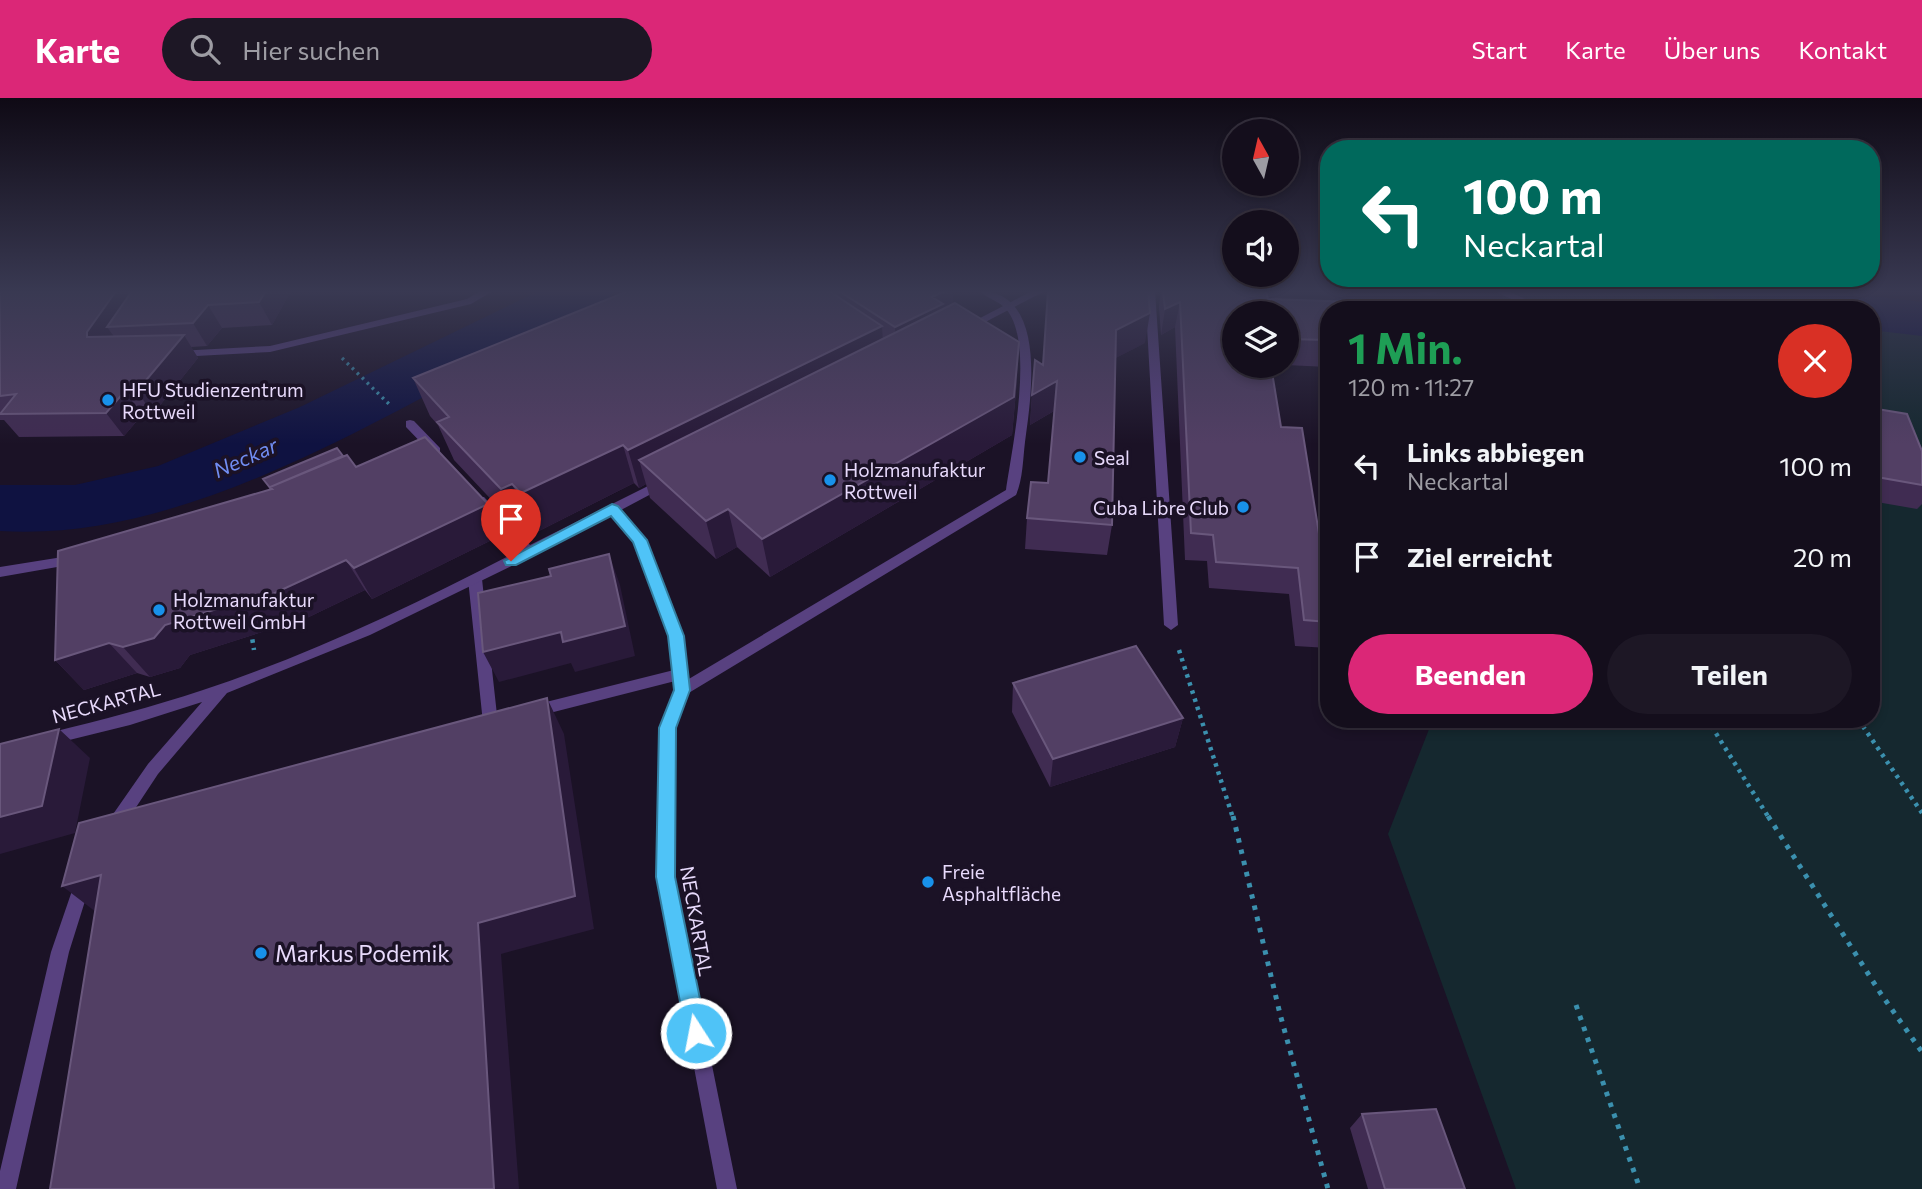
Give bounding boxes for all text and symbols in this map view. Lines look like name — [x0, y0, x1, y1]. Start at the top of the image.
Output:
search box — [162, 18, 652, 81]
text: Karte — [35, 29, 120, 70]
icon: search — [186, 30, 224, 68]
text: Hier suchen — [242, 34, 380, 65]
text: Start — [1472, 35, 1527, 64]
text: Karte — [1565, 35, 1626, 64]
text: Über uns — [1664, 35, 1760, 64]
text: Kontakt — [1798, 35, 1887, 64]
north arrow — [1222, 119, 1298, 196]
map controls — [1222, 119, 1299, 378]
text: 100 m — [1463, 164, 1602, 224]
icon: left — [1348, 168, 1439, 259]
button: sound — [1222, 210, 1299, 287]
text: Neckartal — [1463, 224, 1605, 264]
button: layers — [1222, 301, 1299, 378]
text: 1 Min. — [1348, 321, 1463, 373]
button: close — [1778, 324, 1852, 398]
text: 120 m · 11:27 — [1348, 373, 1474, 401]
place label: HFU Studienzentrum Rottweil — [122, 378, 304, 423]
marker: HFU Studienzentrum Rottweil — [100, 392, 116, 408]
water label: Neckar — [209, 432, 282, 482]
text: Links abbiegen — [1407, 436, 1585, 467]
place label: Seal — [1094, 446, 1130, 469]
icon: left — [1348, 447, 1386, 485]
marker: Seal — [1072, 449, 1088, 465]
text: 100 m — [1779, 450, 1852, 481]
place label: Holzmanufaktur Rottweil — [844, 458, 986, 503]
text: Neckartal — [1407, 467, 1509, 495]
marker: Holzmanufaktur Rottweil — [822, 472, 838, 488]
pin — [481, 489, 541, 561]
place label: Cuba Libre Club — [1093, 496, 1229, 519]
marker: Cuba Libre Club — [1235, 499, 1251, 515]
icon: arrive — [492, 500, 530, 538]
icon: arrive — [1348, 538, 1386, 576]
text: Ziel erreicht — [1407, 541, 1552, 572]
text: 20 m — [1793, 541, 1852, 572]
place label: Holzmanufaktur Rottweil GmbH — [173, 588, 315, 633]
marker: Holzmanufaktur Rottweil GmbH — [151, 602, 167, 618]
button: Beenden — [1348, 634, 1593, 714]
button: Teilen — [1607, 634, 1852, 714]
street label: NECKARTAL — [49, 676, 163, 728]
place label: Freie Asphaltfläche — [942, 860, 1061, 905]
street label: NECKARTAL — [676, 864, 718, 978]
marker: Freie Asphaltfläche — [920, 874, 936, 890]
place label: Markus Podemik — [275, 939, 450, 967]
marker: Markus Podemik — [253, 945, 269, 961]
position arrow — [659, 996, 733, 1070]

